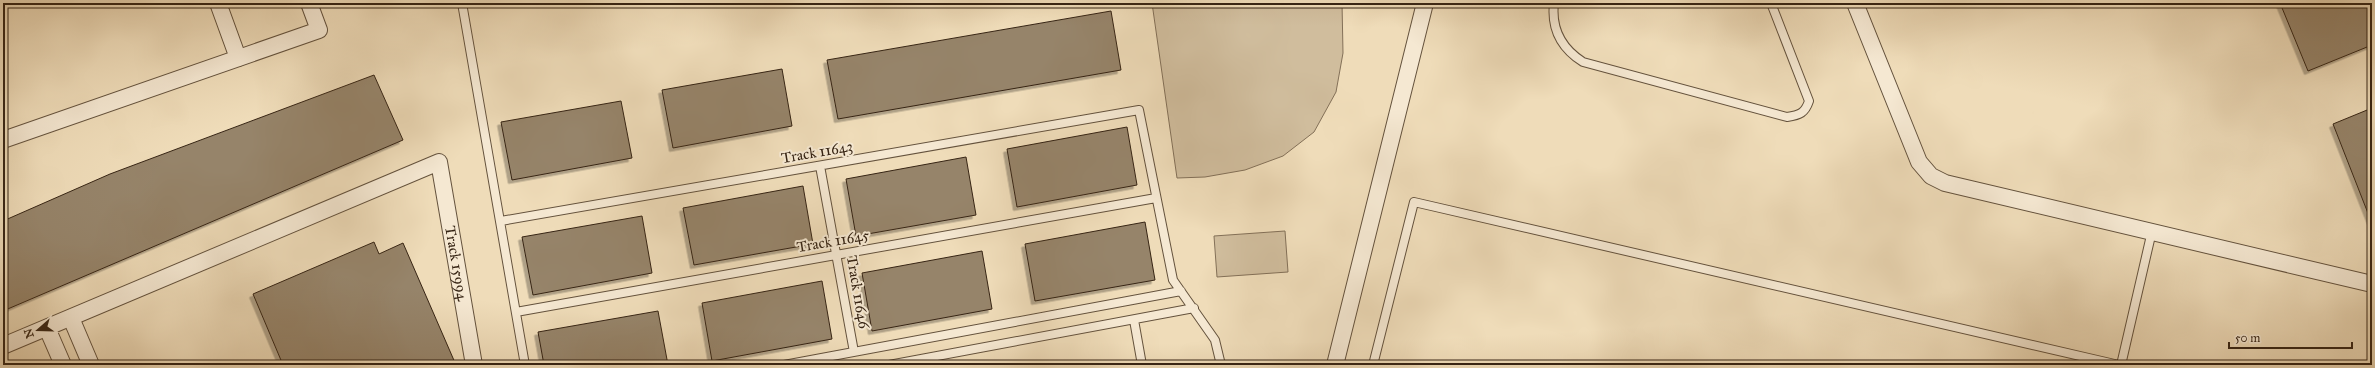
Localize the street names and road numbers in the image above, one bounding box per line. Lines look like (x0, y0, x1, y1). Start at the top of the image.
street label: Track 11643 (780, 137, 854, 167)
street label: Track 15994 (441, 224, 472, 303)
street label: Track 11645 (795, 226, 871, 256)
street label: Track 11646 (843, 254, 874, 331)

